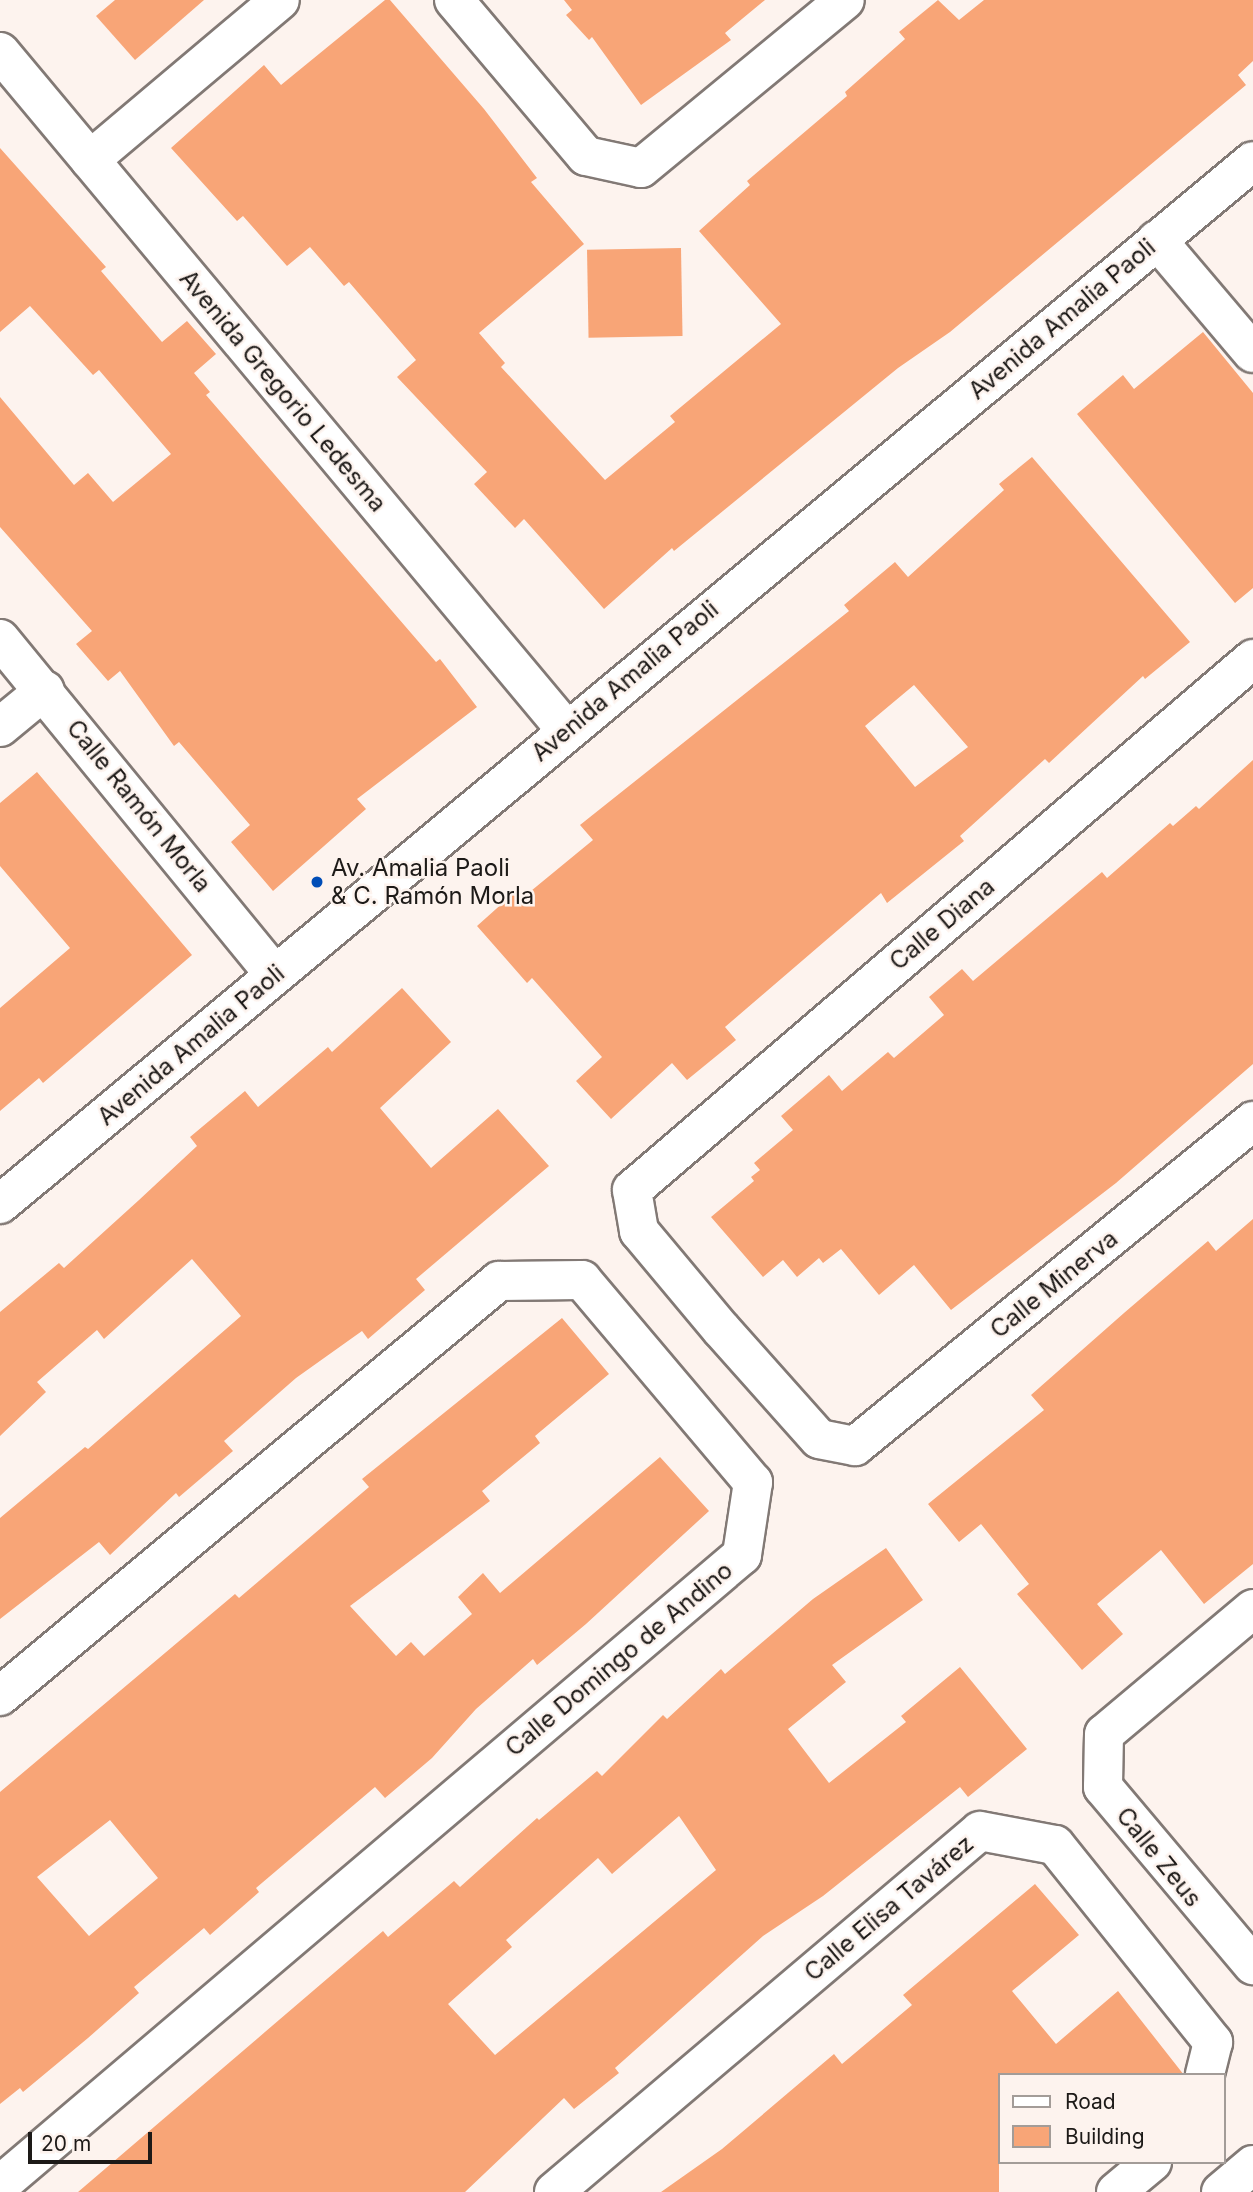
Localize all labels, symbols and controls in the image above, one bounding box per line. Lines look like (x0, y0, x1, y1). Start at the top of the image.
street label: Avenida Amalia Paoli (963, 233, 1161, 405)
street label: Avenida Gregorio Ledesma (174, 264, 392, 518)
street label: Avenida Amalia Paoli (526, 595, 724, 767)
street label: Calle Ramón Morla (61, 714, 217, 898)
place label: Av. Amalia Paoli & C. Ramón Morla (331, 854, 534, 910)
street label: Calle Diana (884, 872, 1000, 976)
marker: Av. Amalia Paoli & C. Ramón Morla (309, 874, 325, 890)
street label: Avenida Amalia Paoli (92, 959, 290, 1131)
street label: Calle Minerva (985, 1224, 1123, 1344)
street label: Calle Domingo de Andino (500, 1556, 738, 1762)
street label: Calle Zeus (1110, 1802, 1208, 1912)
street label: Calle Elisa Tavárez (799, 1829, 979, 1987)
legend (998, 2073, 1225, 2164)
text: Road (1065, 2089, 1116, 2114)
scale bar (32, 2118, 156, 2162)
text: Building (1065, 2124, 1145, 2149)
text: 20 m (41, 2131, 91, 2156)

